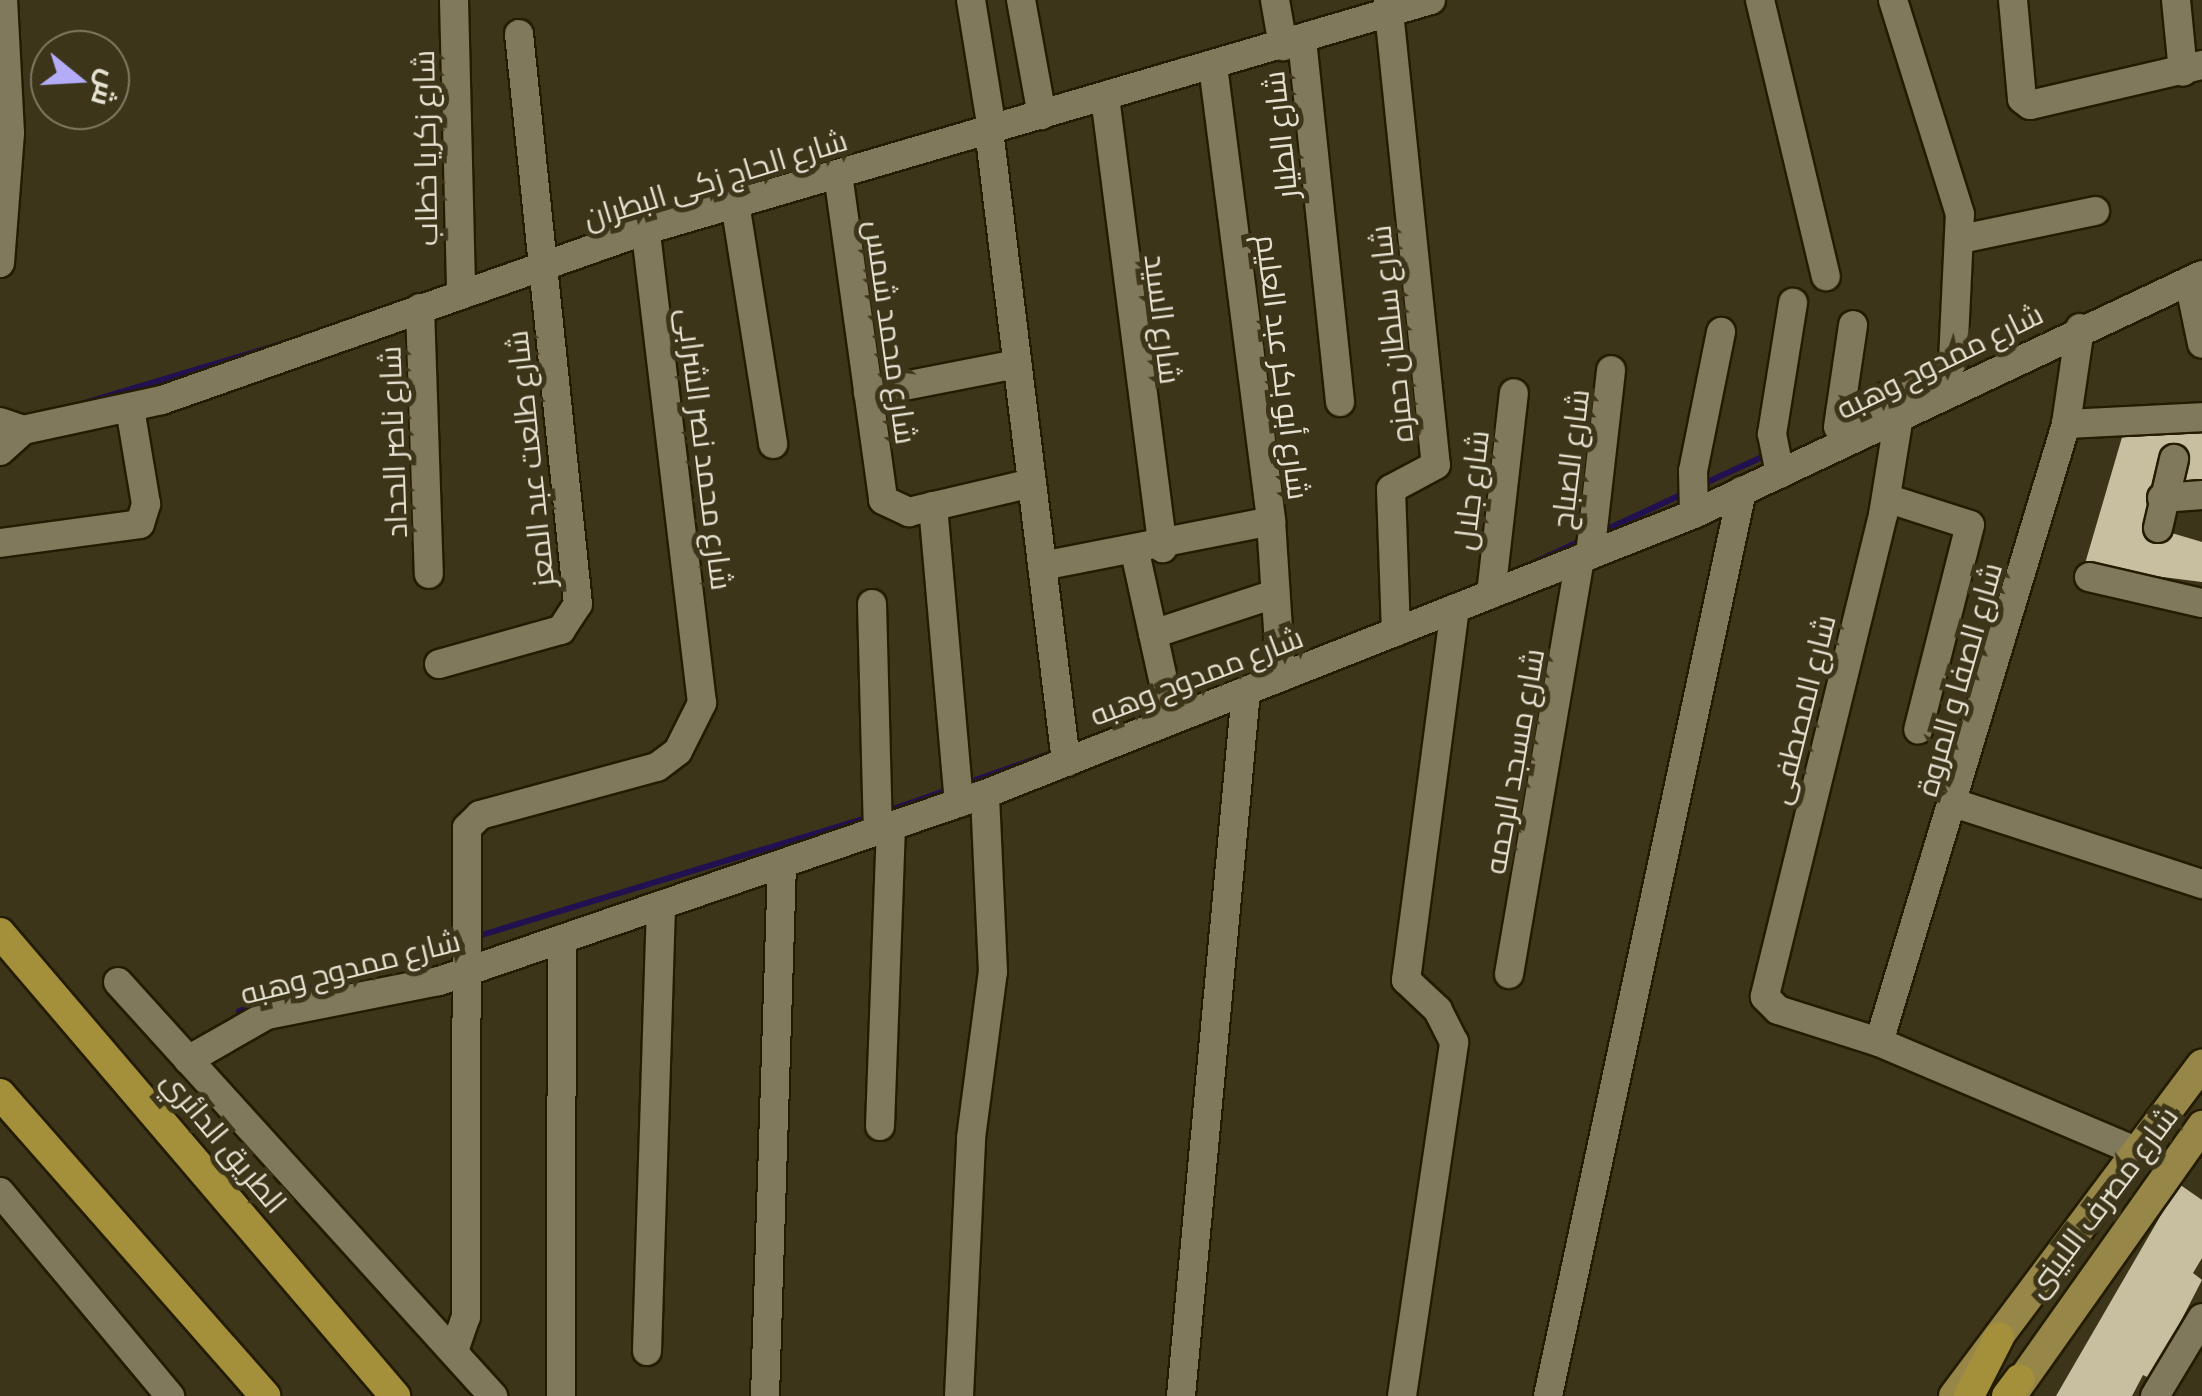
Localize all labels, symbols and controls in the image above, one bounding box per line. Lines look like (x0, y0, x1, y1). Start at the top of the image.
north arrow (30, 30, 130, 130)
street label: شارع زكريا خطاب (404, 50, 444, 246)
text: ش (85, 66, 128, 111)
street label: شارع الطيار (1254, 69, 1304, 201)
street label: شارع الحاج زكى البطران (579, 121, 851, 235)
street label: شارع محمد شمس (858, 218, 926, 446)
street label: شارع سلطان حمزه (1361, 224, 1419, 444)
street label: شارع أبو بكر عبد العليم (1250, 232, 1318, 502)
street label: شارع السيد (1138, 252, 1190, 386)
street label: شارع ممدوح وهبه (1830, 294, 2048, 426)
street label: شارع محمد نصر الشرابى (671, 306, 741, 592)
street label: شارع طلعت عبد المعز (498, 329, 560, 589)
street label: شارع ناصر الحداد (371, 345, 413, 539)
street label: شارع الصباح (1543, 387, 1595, 531)
street label: شارع جلال (1445, 428, 1495, 552)
street label: شارع الصفا و المروة (1907, 558, 2009, 800)
street label: شارع المصطفى (1760, 610, 1842, 808)
street label: شارع ممدوح وهبه (1084, 618, 1308, 732)
street label: شارع مسجد الرحمه (1475, 645, 1551, 877)
street label: شارع ممدوح وهبه (236, 921, 464, 1011)
street label: الطريق الدائري (155, 1062, 295, 1220)
street label: شارع مصرف اللبينى (2017, 1098, 2185, 1304)

